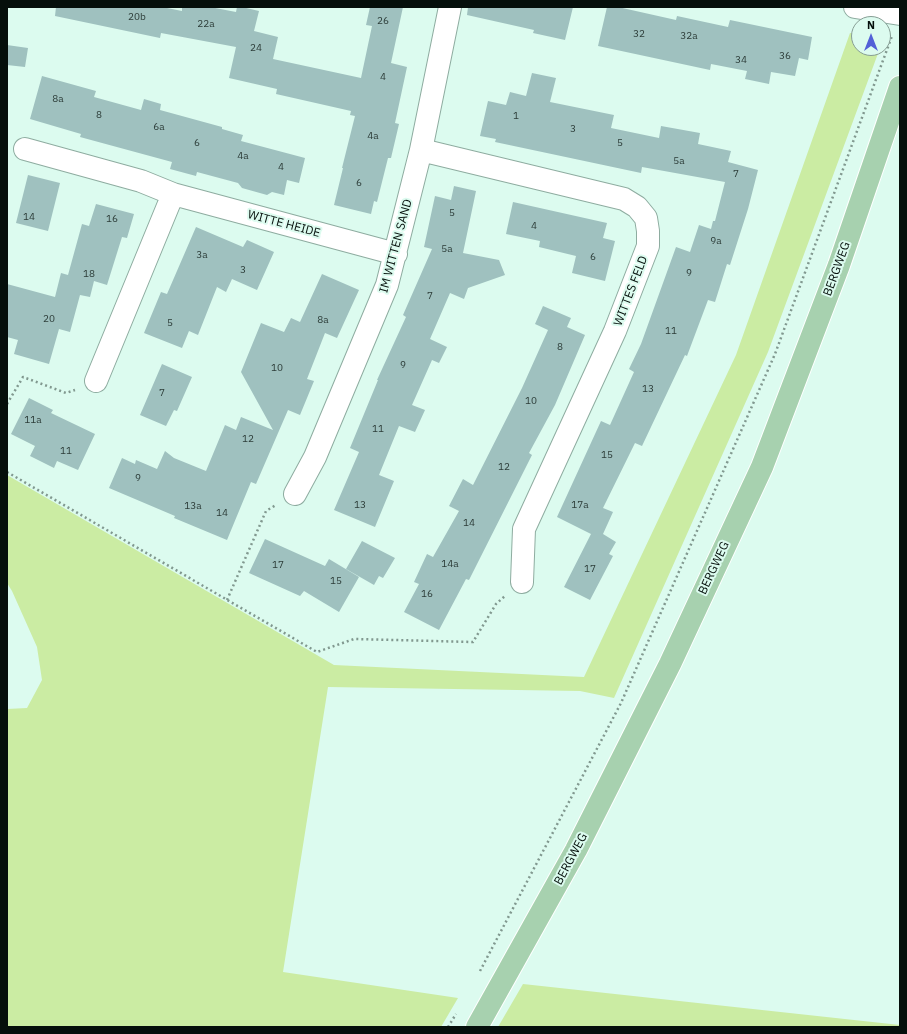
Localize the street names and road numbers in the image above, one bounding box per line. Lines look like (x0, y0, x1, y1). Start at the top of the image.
street label: IM WITTEN SAND (377, 198, 415, 294)
street label: WITTE HEIDE (246, 207, 322, 241)
street label: BERGWEG (821, 240, 853, 298)
street label: WITTES FELD (611, 254, 651, 328)
street label: BERGWEG (695, 539, 733, 597)
street label: BERGWEG (551, 831, 591, 887)

